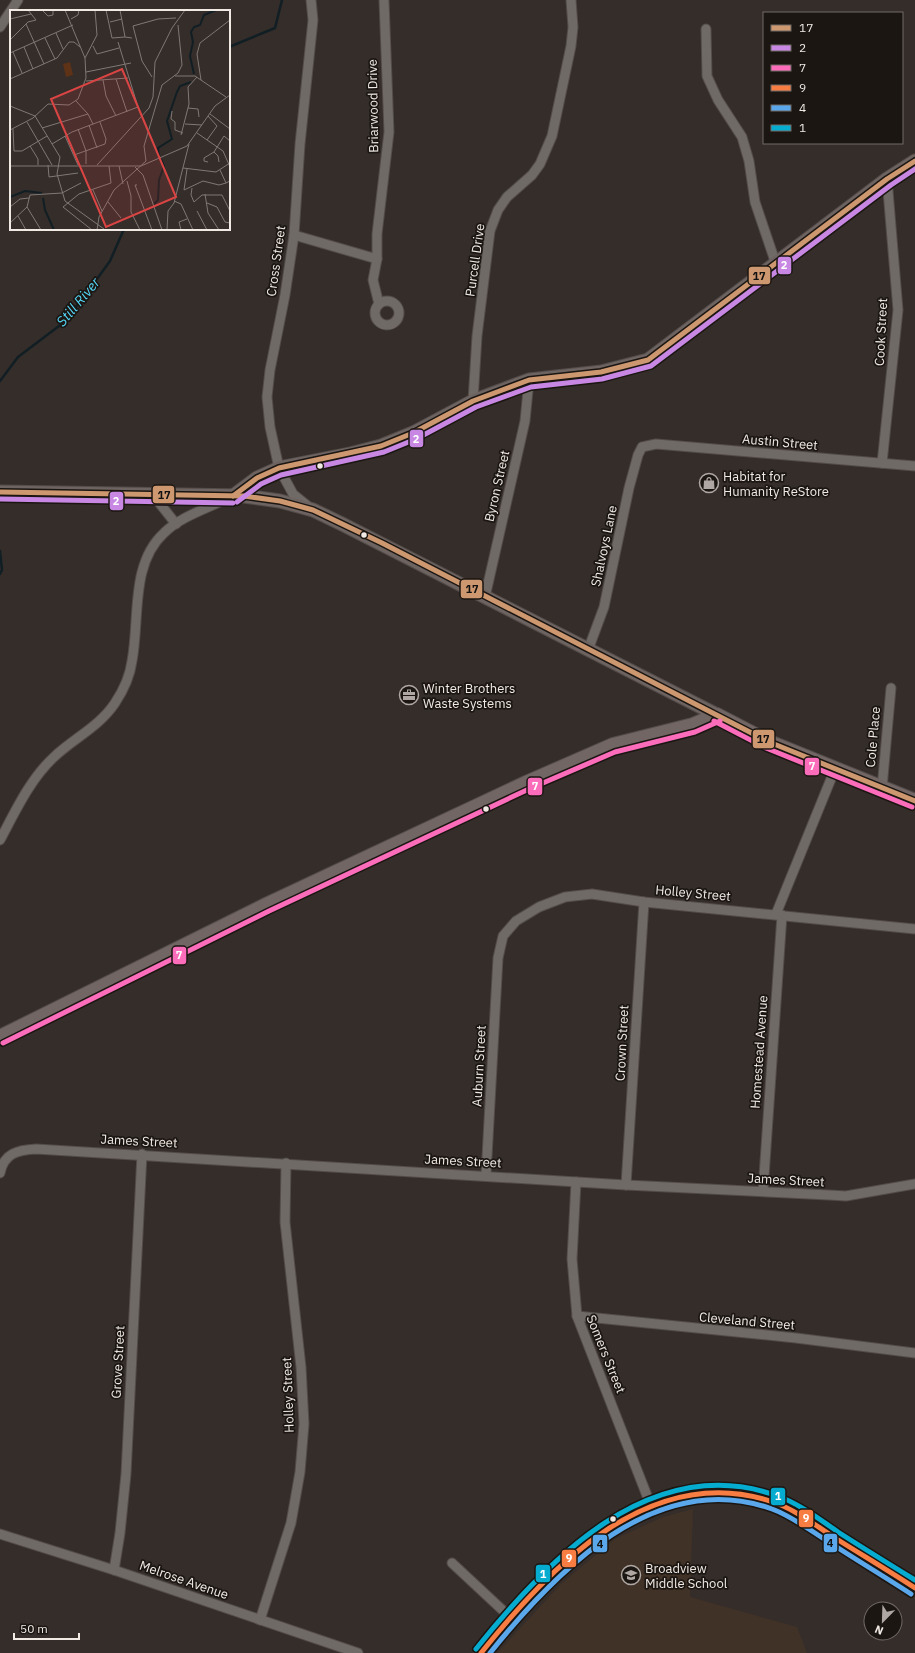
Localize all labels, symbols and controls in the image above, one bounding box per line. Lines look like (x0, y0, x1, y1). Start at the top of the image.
inset map (10, 10, 230, 230)
legend (763, 12, 903, 144)
text: 17 (799, 20, 813, 35)
text: 2 (799, 40, 806, 55)
street label: Briarwood Drive (364, 59, 382, 153)
text: 7 (799, 60, 806, 75)
text: 9 (799, 80, 806, 95)
text: 4 (799, 100, 806, 115)
text: 1 (799, 120, 806, 135)
street label: Purcell Drive (461, 222, 489, 298)
street label: Cross Street (263, 224, 289, 298)
line badge: 2 (777, 256, 792, 275)
text: 2 (781, 258, 788, 272)
line badge: 17 (748, 266, 771, 285)
text: 17 (752, 269, 766, 283)
water label: Still River (52, 273, 104, 330)
street label: Cook Street (871, 297, 891, 367)
line badge: 2 (409, 429, 424, 448)
street label: Austin Street (741, 430, 819, 454)
text: 2 (413, 432, 420, 446)
street label: Byron Street (481, 449, 513, 523)
unlabelled marker (315, 461, 325, 471)
place label: Habitat for Humanity ReStore (723, 468, 829, 500)
shop icon: Habitat for Humanity ReStore (698, 472, 720, 494)
line badge: 17 (152, 485, 175, 504)
text: 17 (157, 488, 171, 502)
line badge: 2 (109, 491, 124, 511)
text: 2 (113, 494, 120, 508)
street label: Shalvoys Lane (587, 504, 621, 588)
unlabelled marker (359, 530, 369, 540)
line badge: 17 (460, 579, 483, 599)
text: 17 (465, 582, 479, 596)
place label: Winter Brothers Waste Systems (423, 680, 515, 712)
office icon: Winter Brothers Waste Systems (398, 684, 420, 706)
street label: Cole Place (862, 706, 884, 768)
line badge: 17 (752, 729, 775, 749)
text: 17 (756, 732, 770, 746)
line badge: 7 (804, 757, 820, 776)
text: 7 (809, 759, 816, 773)
line badge: 7 (527, 777, 543, 796)
text: 7 (532, 779, 539, 793)
unlabelled marker (481, 804, 491, 814)
street label: Holley Street (655, 881, 731, 905)
line badge: 7 (172, 946, 187, 965)
text: 7 (176, 948, 183, 962)
street label: Homestead Avenue (747, 995, 771, 1109)
street label: Crown Street (612, 1005, 632, 1081)
street label: Auburn Street (468, 1025, 490, 1107)
street label: James Street (100, 1130, 178, 1152)
street label: James Street (424, 1150, 502, 1172)
street label: James Street (747, 1169, 825, 1191)
street label: Cleveland Street (698, 1308, 796, 1334)
street label: Somers Street (583, 1312, 629, 1396)
street label: Grove Street (108, 1325, 128, 1399)
street label: Holley Street (278, 1357, 298, 1433)
line badge: 1 (770, 1487, 786, 1506)
text: 1 (775, 1489, 782, 1503)
line badge: 9 (798, 1509, 814, 1528)
text: 9 (803, 1511, 810, 1525)
unlabelled marker (608, 1514, 618, 1524)
line badge: 4 (823, 1533, 838, 1553)
line badge: 4 (592, 1534, 608, 1553)
text: 4 (827, 1536, 834, 1550)
text: 4 (597, 1537, 604, 1551)
line badge: 9 (561, 1549, 577, 1568)
text: 9 (566, 1551, 573, 1565)
street label: Melrose Avenue (137, 1557, 231, 1603)
place label: Broadview Middle School (645, 1560, 728, 1592)
line badge: 1 (535, 1564, 551, 1583)
school or university icon: Broadview Middle School (620, 1564, 642, 1586)
text: 1 (540, 1567, 547, 1581)
north arrow (863, 1601, 903, 1641)
scale bar (14, 1615, 79, 1641)
text: 50 m (20, 1621, 48, 1636)
text: N (873, 1622, 885, 1638)

